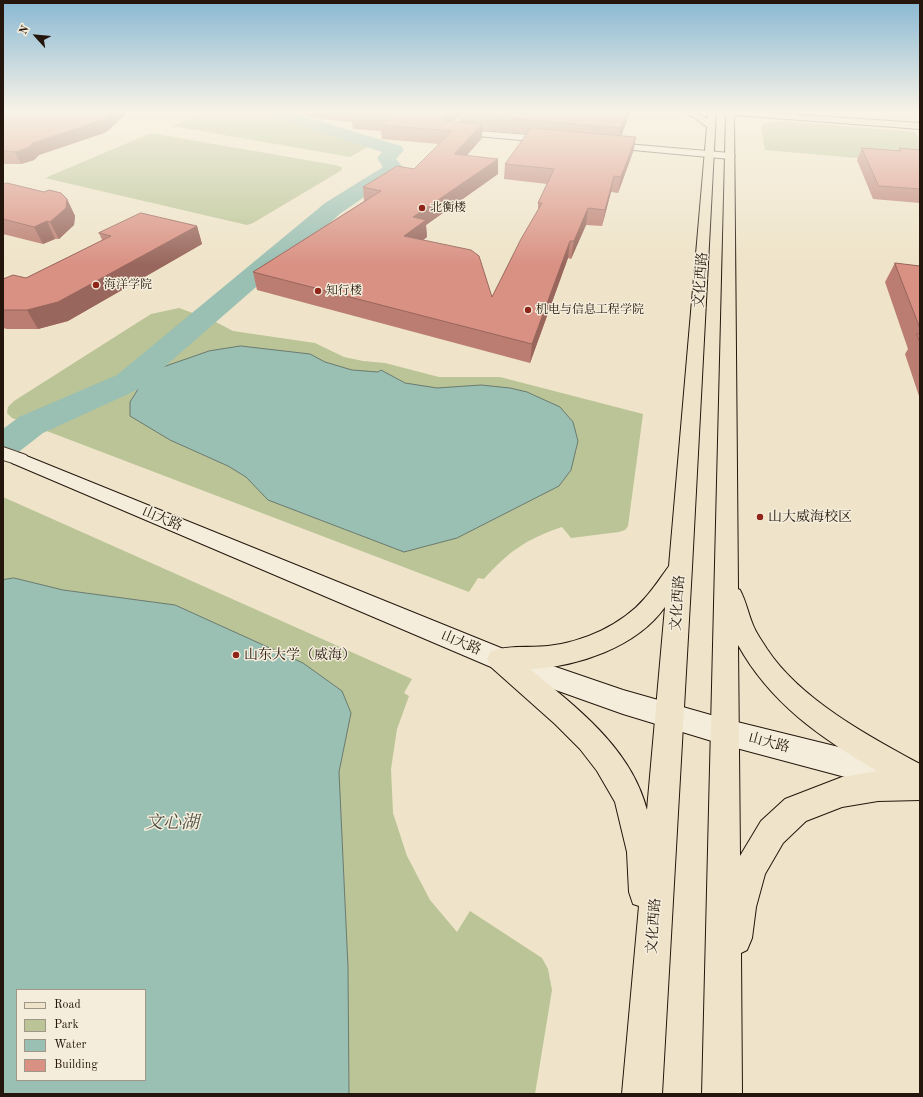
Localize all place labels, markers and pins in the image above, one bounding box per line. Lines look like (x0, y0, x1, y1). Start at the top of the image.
place label: 北衡楼 (430, 201, 466, 215)
marker: 北衡楼 (417, 203, 427, 213)
place label: 海洋学院 (104, 278, 152, 292)
marker: 海洋学院 (91, 280, 101, 290)
place label: 知行楼 (326, 284, 362, 298)
marker: 知行楼 (313, 286, 323, 296)
place label: 机电与信息工程学院 (536, 303, 644, 317)
marker: 机电与信息工程学院 (523, 305, 533, 315)
place label: 山大威海校区 (768, 509, 852, 525)
marker: 山大威海校区 (755, 512, 765, 522)
place label: 山东大学（威海） (244, 647, 356, 663)
marker: 山东大学（威海） (231, 650, 241, 660)

